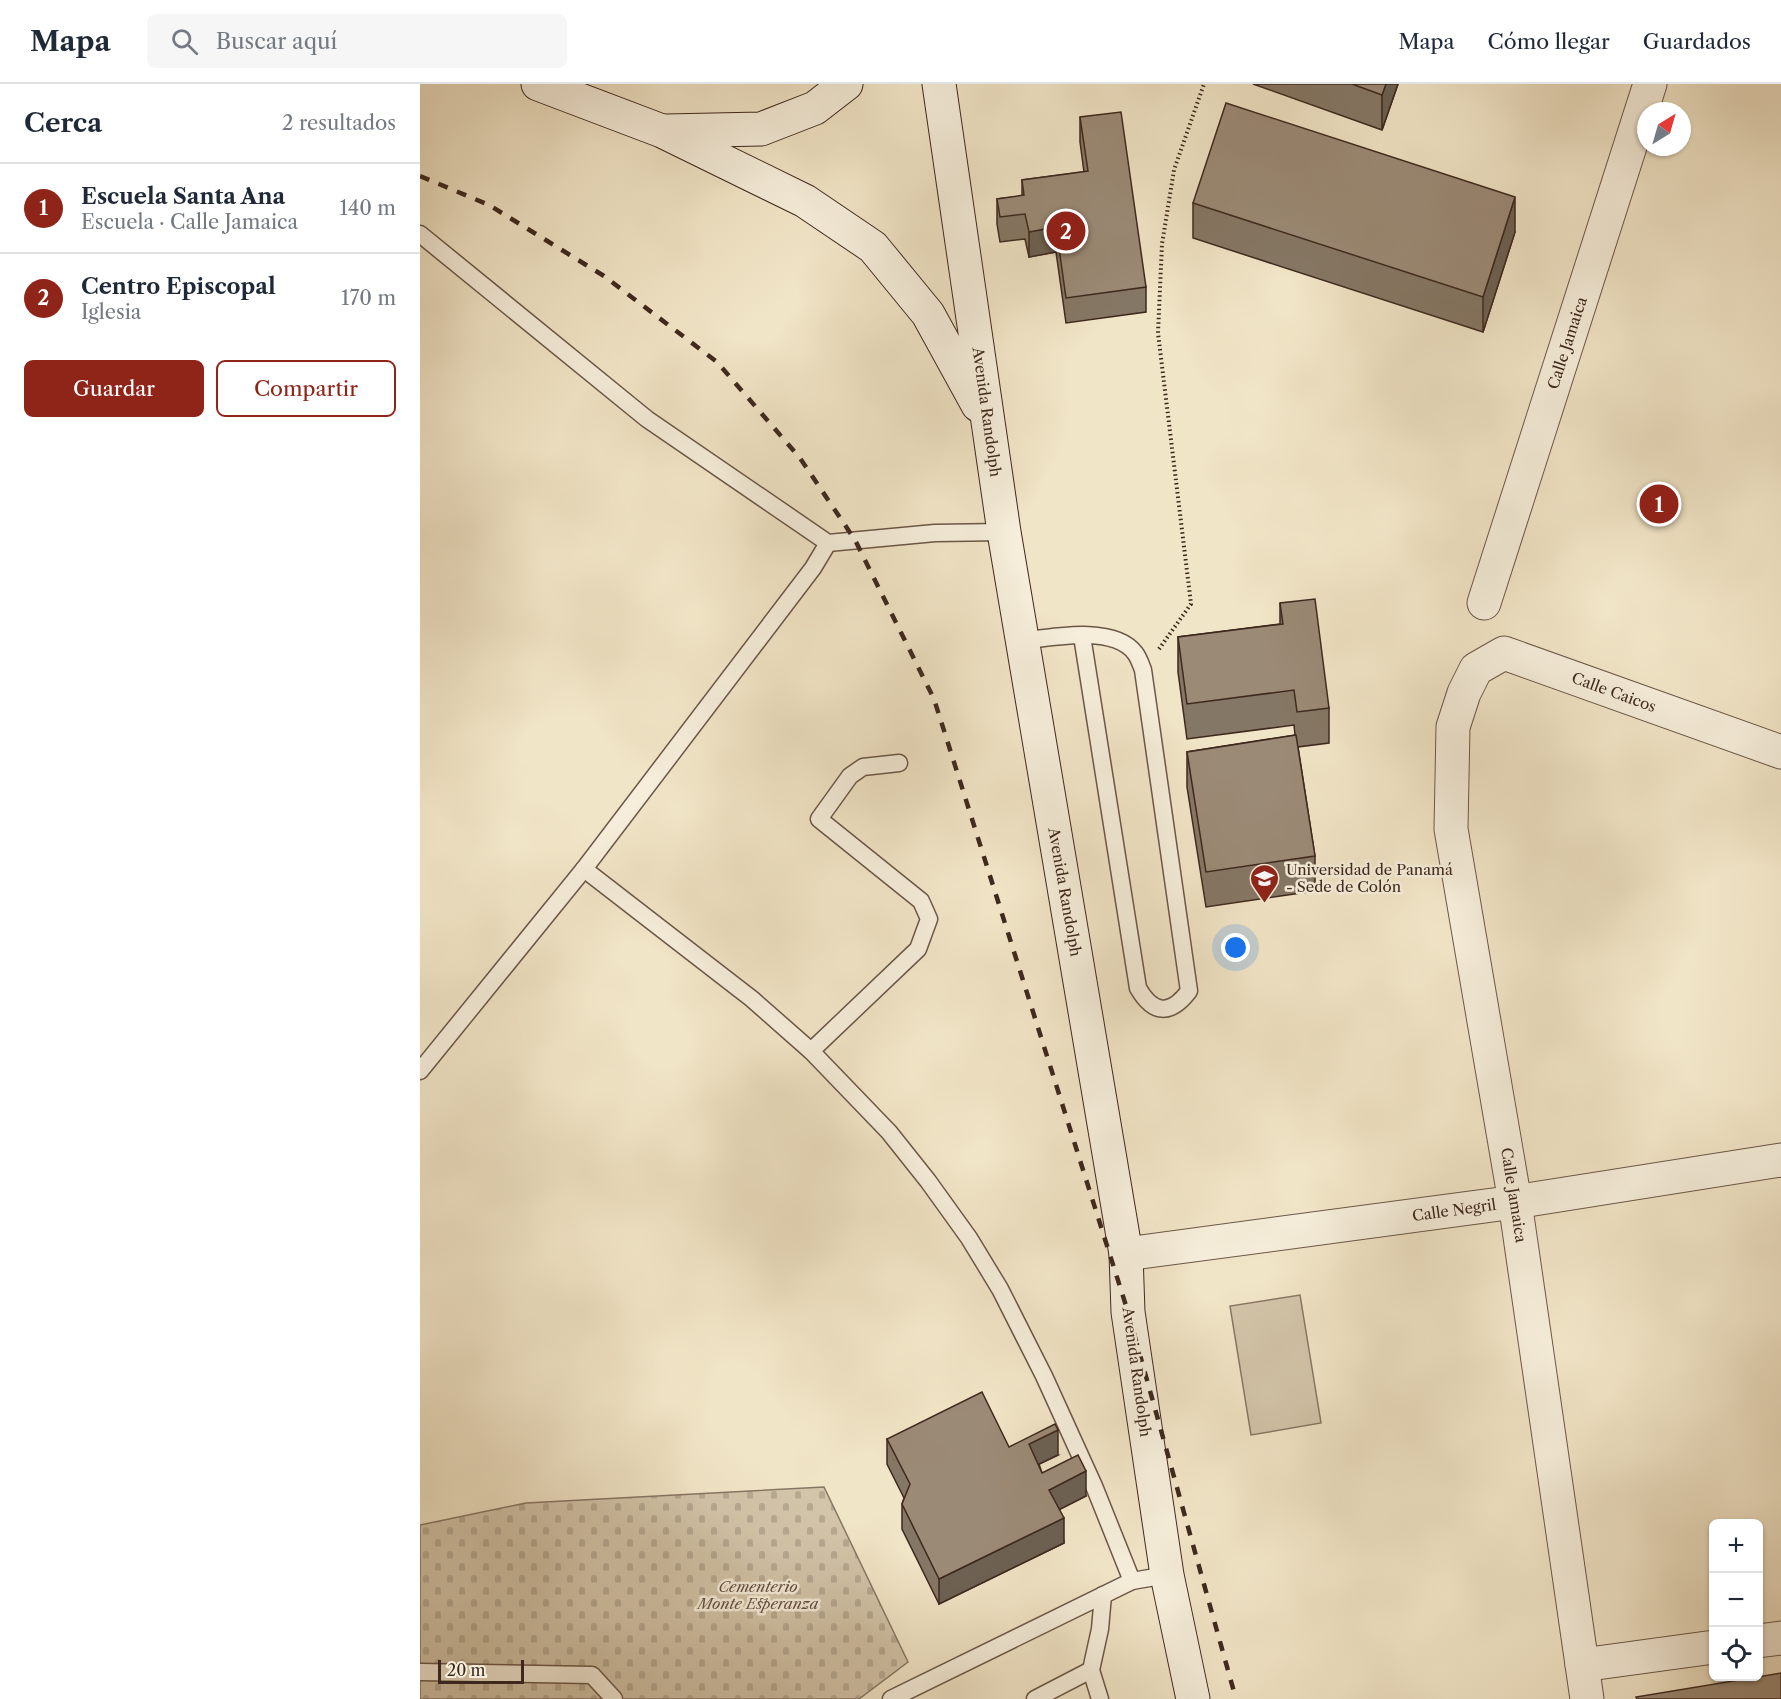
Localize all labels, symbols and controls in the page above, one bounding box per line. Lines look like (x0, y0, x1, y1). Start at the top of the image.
search box (147, 14, 567, 68)
text: Mapa (30, 24, 111, 58)
icon: search (168, 25, 201, 58)
text: Buscar aquí (216, 28, 337, 55)
text: Mapa (1398, 29, 1455, 54)
text: Cómo llegar (1488, 29, 1610, 54)
text: Guardados (1643, 29, 1751, 54)
north arrow (1637, 102, 1691, 156)
text: Cerca (24, 107, 102, 139)
text: 2 resultados (282, 111, 396, 135)
text: Escuela Santa Ana (81, 183, 285, 210)
text: 1 (39, 196, 48, 220)
text: 140 m (339, 196, 396, 220)
pin: 2 (1046, 208, 1086, 254)
text: Escuela · Calle Jamaica (81, 210, 298, 234)
text: Centro Episcopal (81, 273, 276, 300)
text: 2 (38, 286, 49, 310)
text: 170 m (341, 286, 396, 310)
street label: Calle Jamaica (1543, 294, 1591, 392)
text: Iglesia (81, 300, 141, 324)
street label: Avenida Randolph (968, 345, 1006, 479)
button: Guardar (24, 360, 204, 417)
button: Compartir (216, 360, 396, 417)
pin: 1 (1640, 482, 1678, 526)
street label: Calle Caicos (1569, 668, 1659, 716)
street label: Avenida Randolph (1044, 825, 1086, 959)
place label: Universidad de Panamá - Sede de Colón (1286, 860, 1453, 896)
school or university icon: Universidad de Panamá - Sede de Colón (1249, 862, 1281, 904)
your location (1221, 933, 1250, 962)
street label: Calle Jamaica (1497, 1146, 1531, 1244)
street label: Calle Negril (1411, 1195, 1498, 1225)
street label: Avenida Randolph (1118, 1305, 1156, 1439)
map controls (1709, 1519, 1763, 1681)
button: + (1709, 1519, 1763, 1573)
button: − (1709, 1573, 1763, 1627)
park label: Cementerio Monte Esperanza (696, 1577, 818, 1613)
button: locate (1709, 1627, 1763, 1681)
scale bar (438, 1657, 524, 1684)
text: 20 m (447, 1660, 486, 1680)

